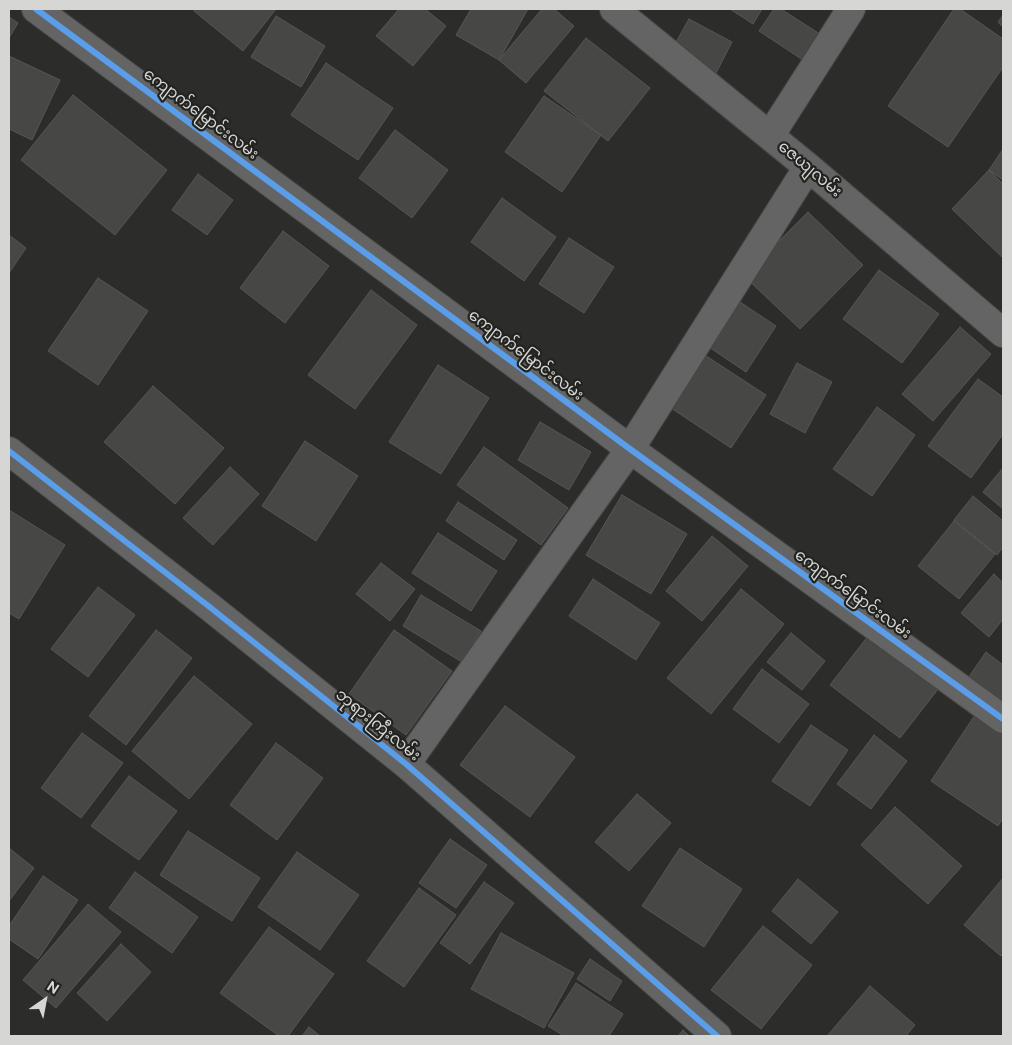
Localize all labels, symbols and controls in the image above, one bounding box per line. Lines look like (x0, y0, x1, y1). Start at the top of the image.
street label: ကျောက်မြောင်းလမ်း (140, 64, 262, 164)
street label: ဇေယျလမ်း (774, 137, 846, 201)
street label: ကျောက်မြောင်းလမ်း (465, 305, 587, 405)
street label: ကျောက်မြောင်းလမ်း (791, 545, 915, 643)
street label: ဘုရားကြီးလမ်း (332, 685, 424, 765)
north arrow (20, 975, 70, 1025)
text: N (44, 978, 62, 997)

